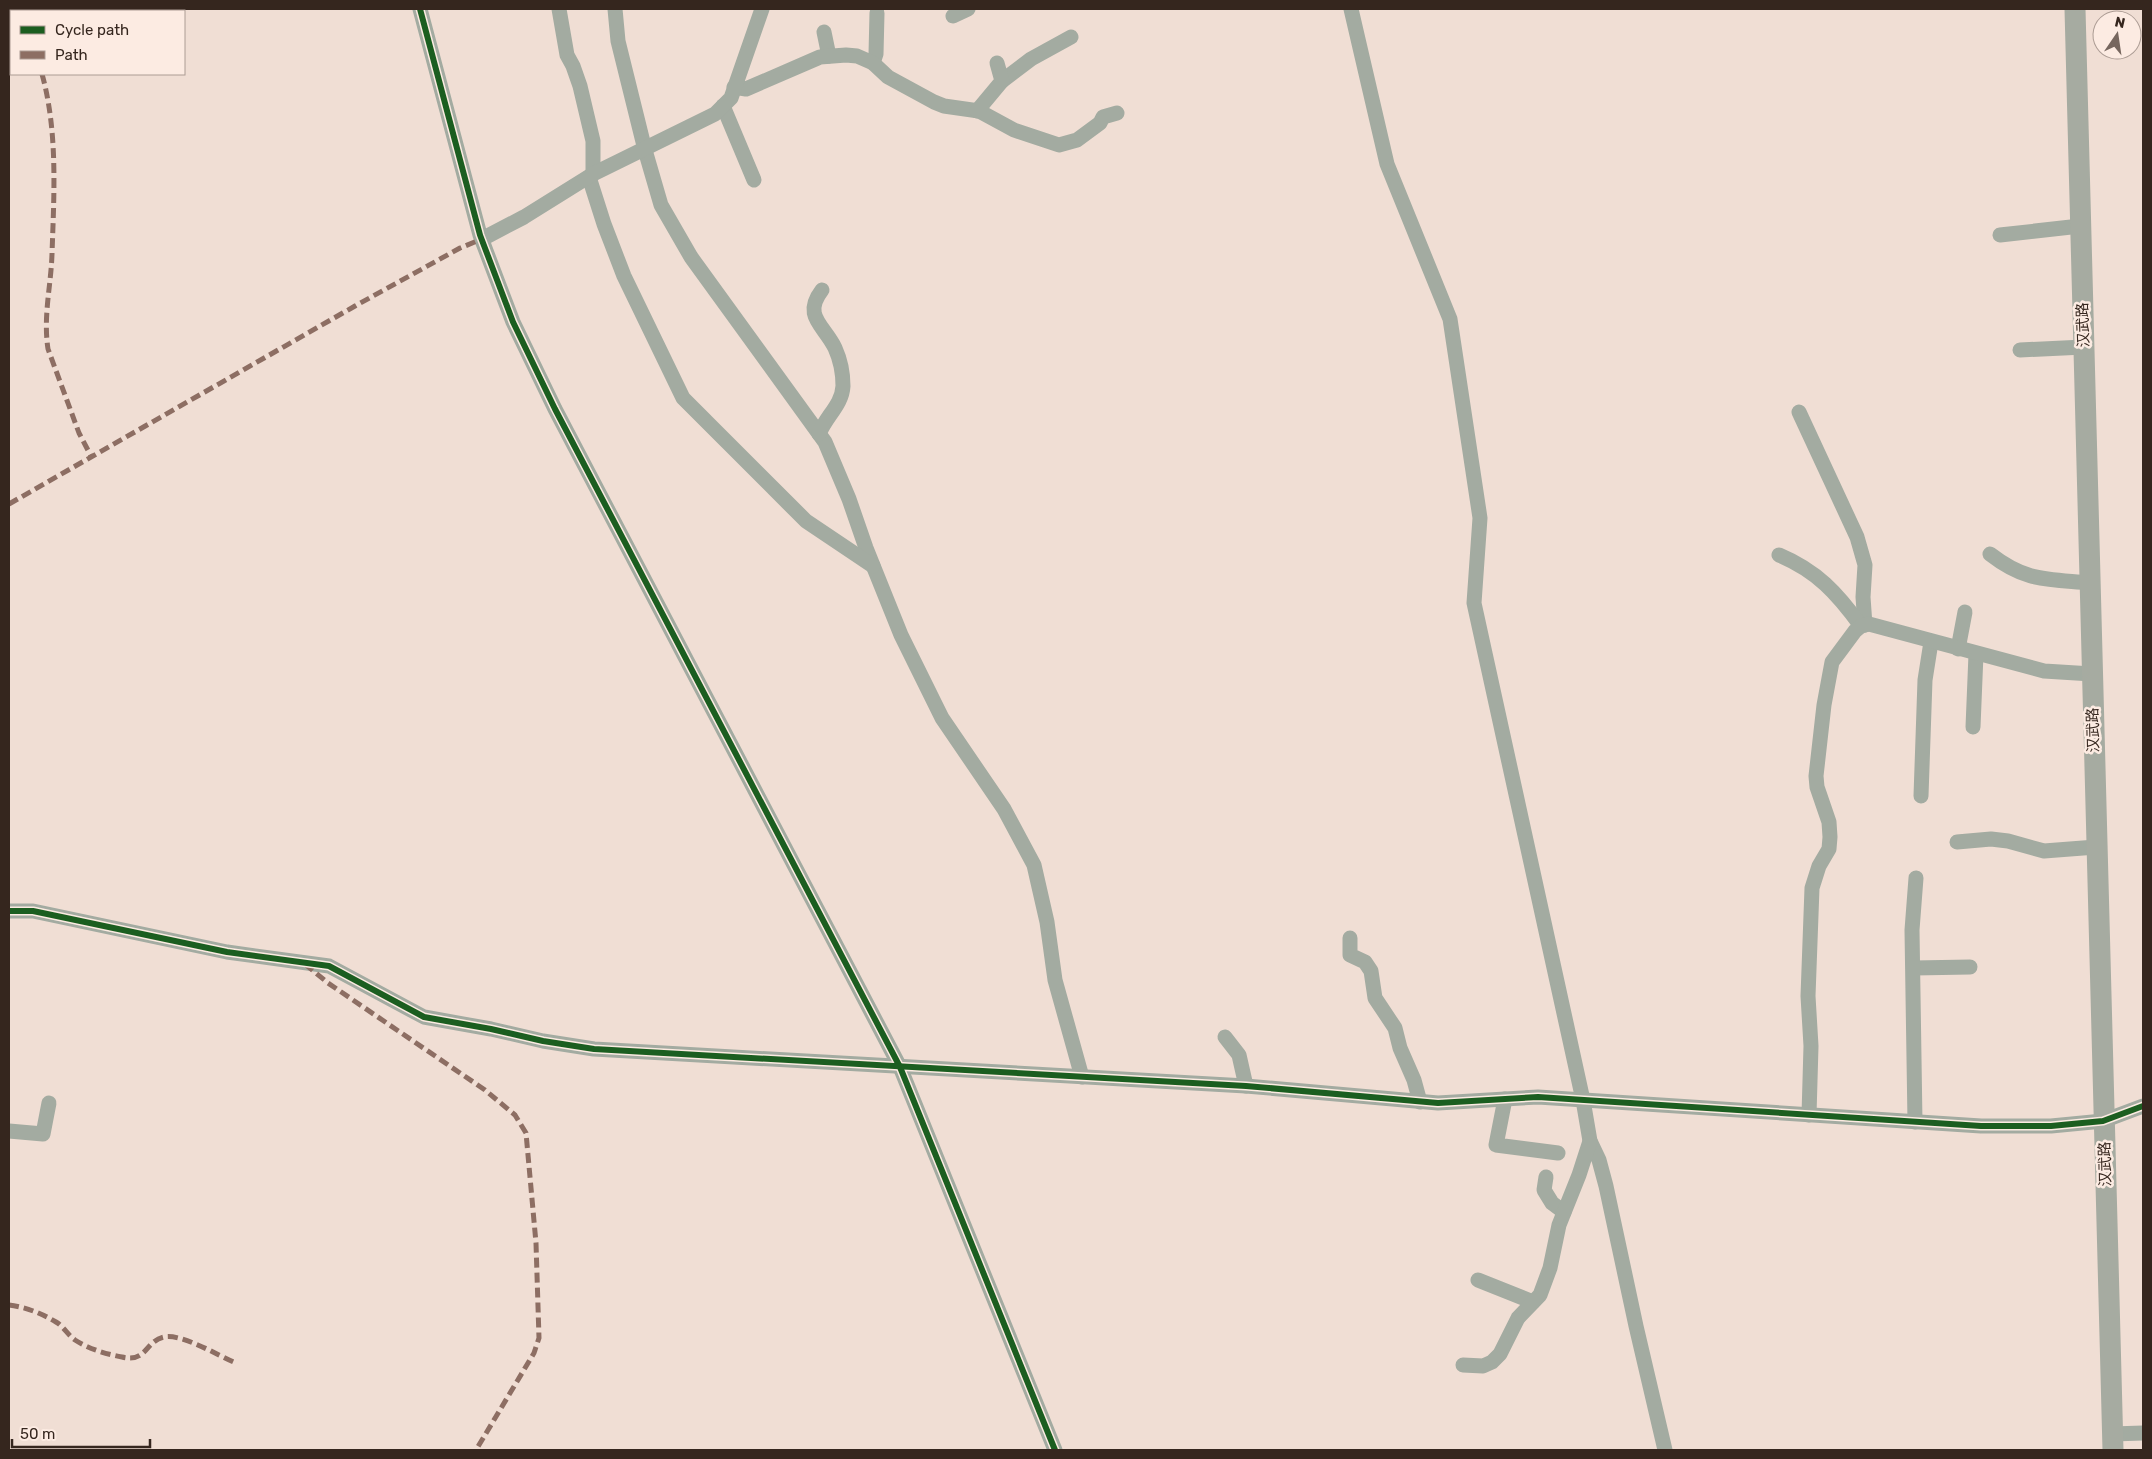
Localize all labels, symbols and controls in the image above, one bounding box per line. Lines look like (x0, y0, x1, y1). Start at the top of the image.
legend (10, 10, 185, 75)
north arrow (2092, 10, 2142, 60)
text: N (2113, 13, 2127, 32)
text: Cycle path (55, 21, 129, 39)
text: Path (55, 46, 88, 64)
street label: 汉武路 (2073, 302, 2093, 348)
street label: 汉武路 (2084, 707, 2102, 753)
street label: 汉武路 (2096, 1141, 2114, 1187)
scale bar (12, 1416, 150, 1448)
text: 50 m (20, 1425, 55, 1443)

